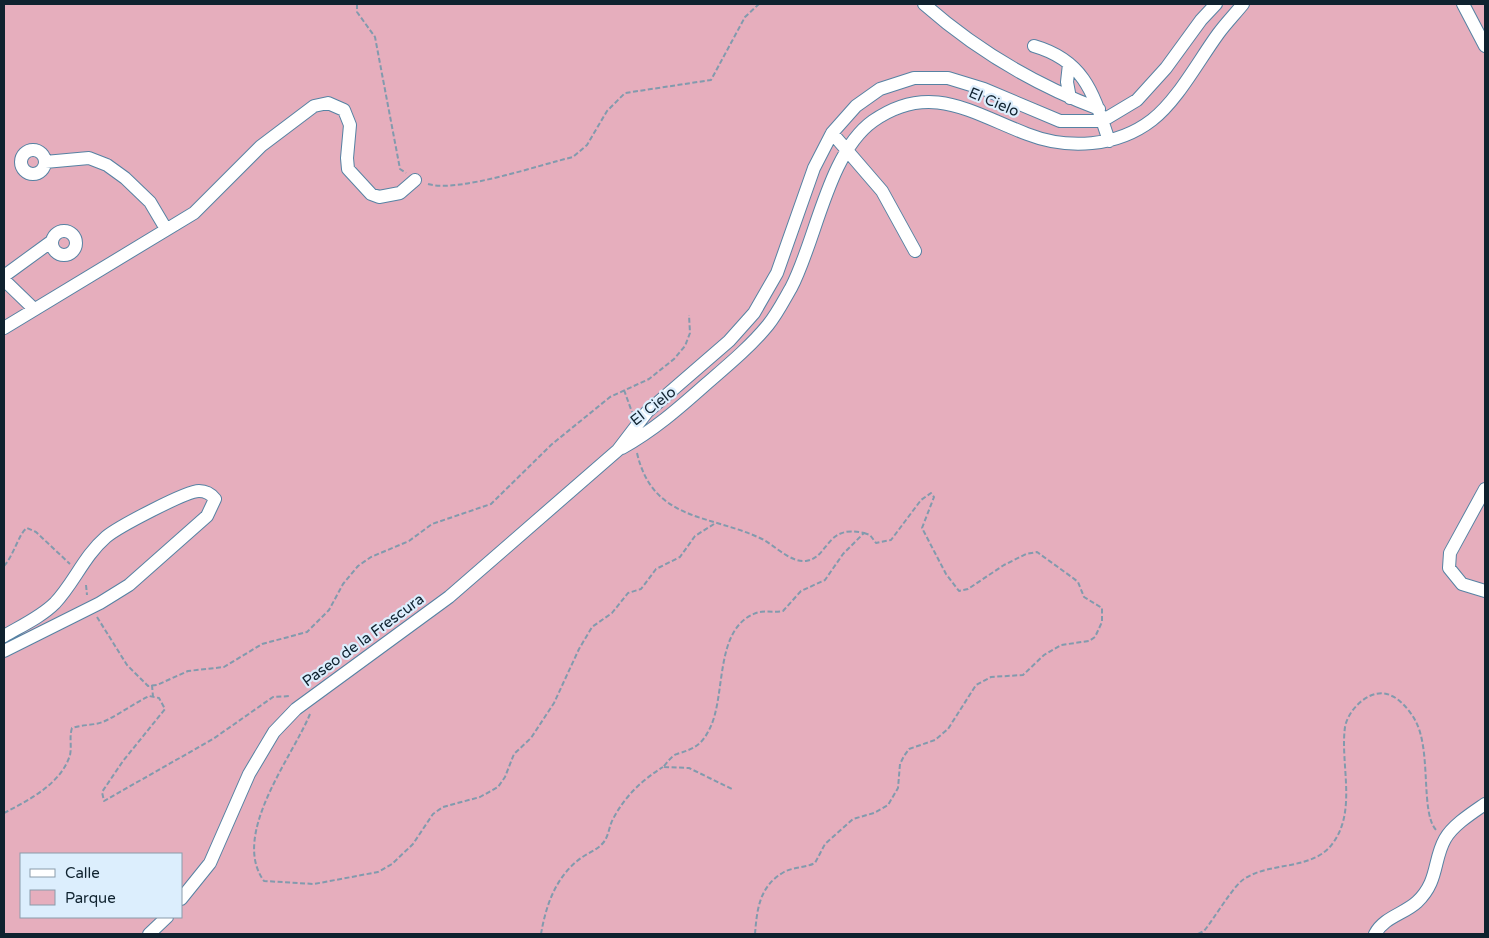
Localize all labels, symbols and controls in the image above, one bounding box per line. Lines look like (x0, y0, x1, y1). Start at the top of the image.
street label: El Cielo (966, 83, 1022, 121)
street label: El Cielo (627, 383, 679, 429)
street label: Paseo de la Frescura (299, 590, 427, 690)
legend (20, 853, 182, 918)
text: Calle (65, 864, 100, 882)
text: Parque (65, 889, 116, 907)

